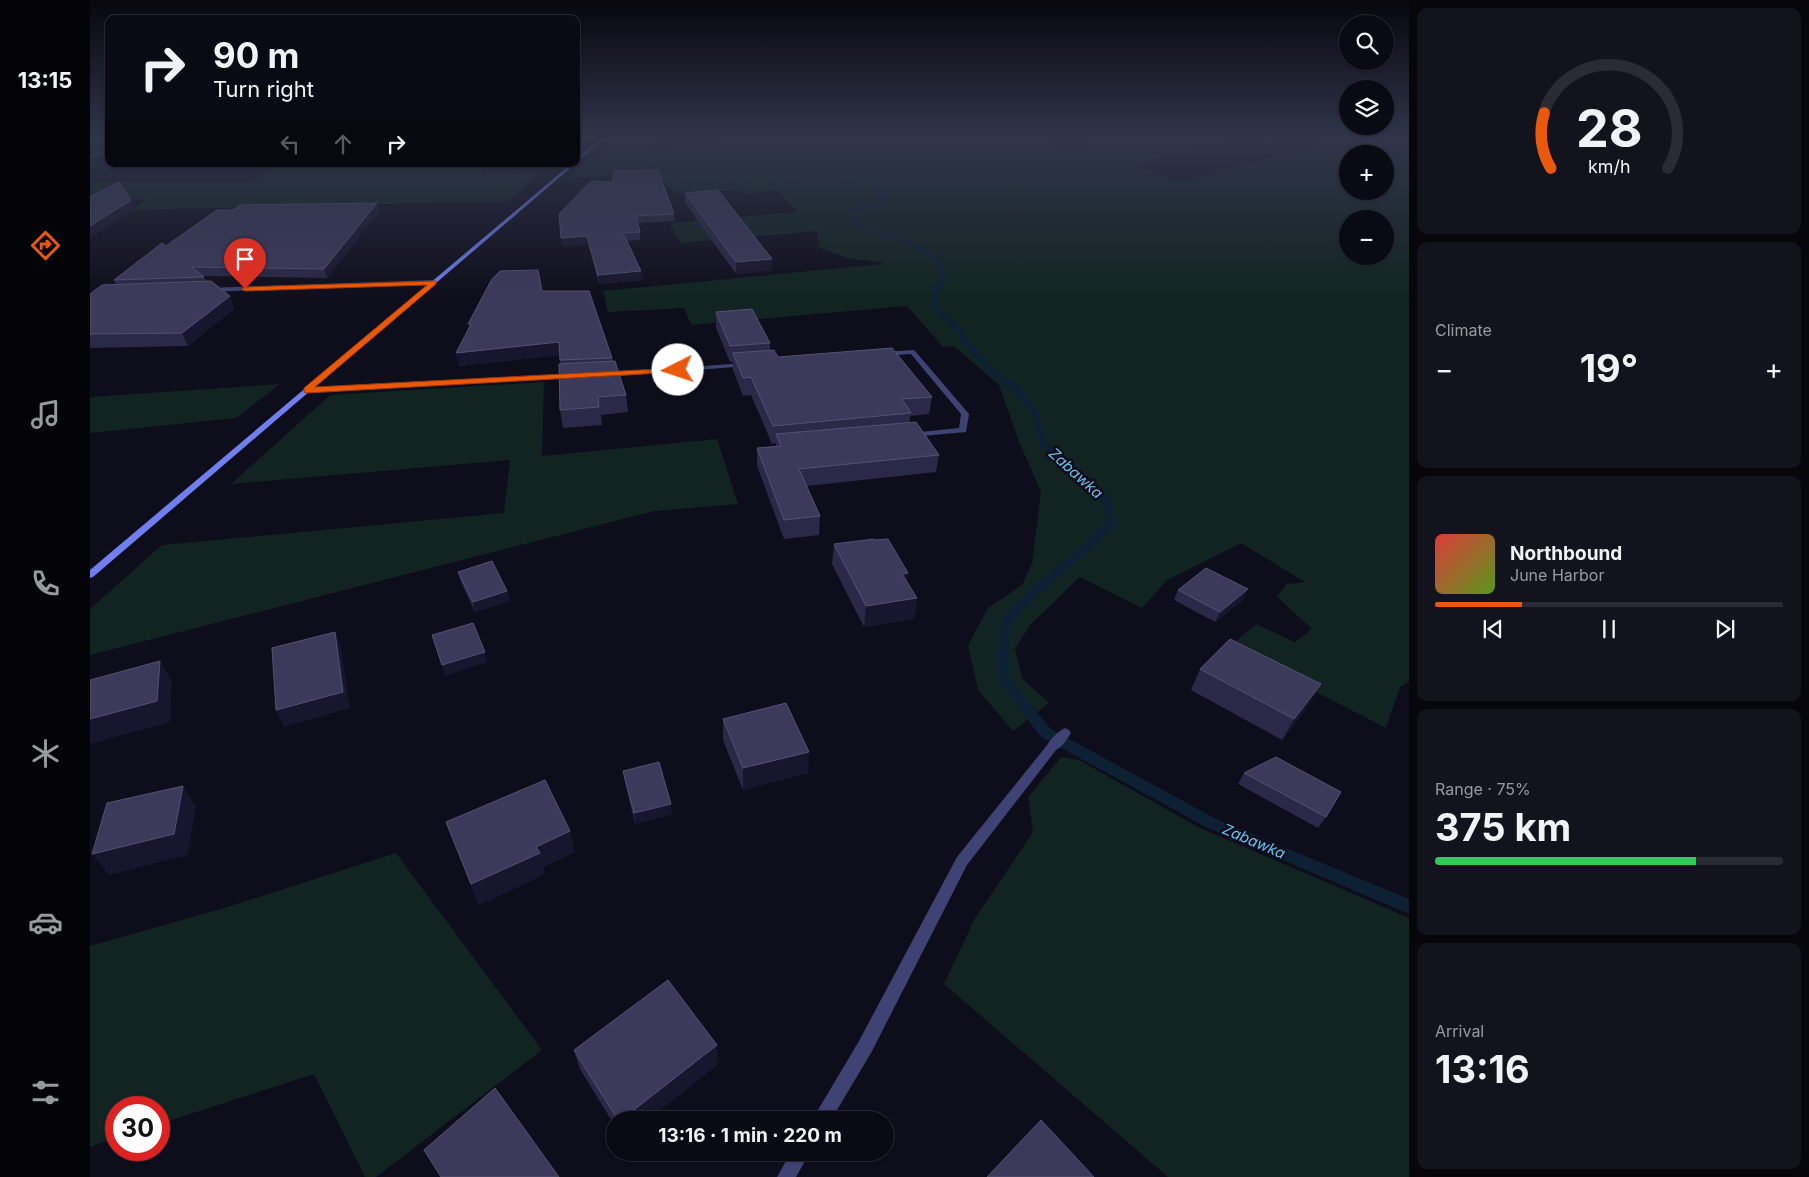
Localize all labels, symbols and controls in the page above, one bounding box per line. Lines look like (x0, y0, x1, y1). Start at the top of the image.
map controls (1339, 15, 1394, 265)
button: search (1339, 15, 1394, 70)
text: 90 m (213, 34, 300, 76)
icon: right (130, 35, 195, 100)
text: 13:15 (18, 67, 72, 93)
text: Turn right (213, 76, 314, 102)
button: layers (1339, 80, 1394, 135)
text: 28 (1576, 97, 1642, 160)
icon: left (276, 130, 304, 158)
icon: ahead (329, 130, 357, 158)
icon: right (382, 130, 410, 158)
button: + (1339, 145, 1394, 200)
text: km/h (1588, 156, 1630, 177)
button: − (1339, 210, 1394, 265)
icon: directions (28, 228, 63, 263)
pin (224, 238, 266, 289)
icon: arrive (231, 245, 259, 273)
text: Climate (1435, 320, 1492, 340)
position arrow (651, 343, 703, 395)
text: 19° (1580, 345, 1638, 391)
text: − (1435, 352, 1454, 386)
text: + (1764, 352, 1783, 386)
icon: music (28, 397, 63, 432)
water label: Zabawka (1045, 444, 1107, 502)
text: Northbound (1510, 542, 1622, 565)
text: June Harbor (1510, 565, 1604, 585)
icon: phone (28, 566, 63, 601)
icon: previous (1479, 615, 1507, 643)
icon: pause (1595, 615, 1623, 643)
icon: next (1711, 615, 1739, 643)
icon: climate (28, 736, 63, 771)
text: Range · 75% (1435, 779, 1531, 799)
text: 375 km (1435, 804, 1571, 850)
water label: Zabawka (1220, 819, 1288, 863)
icon: car (28, 905, 63, 940)
text: Arrival (1435, 1021, 1484, 1041)
text: 13:16 (1435, 1046, 1530, 1092)
icon: filters (28, 1075, 63, 1110)
speed limit sign: 30 (105, 1096, 170, 1161)
text: 13:16 · 1 min · 220 m (658, 1124, 842, 1147)

